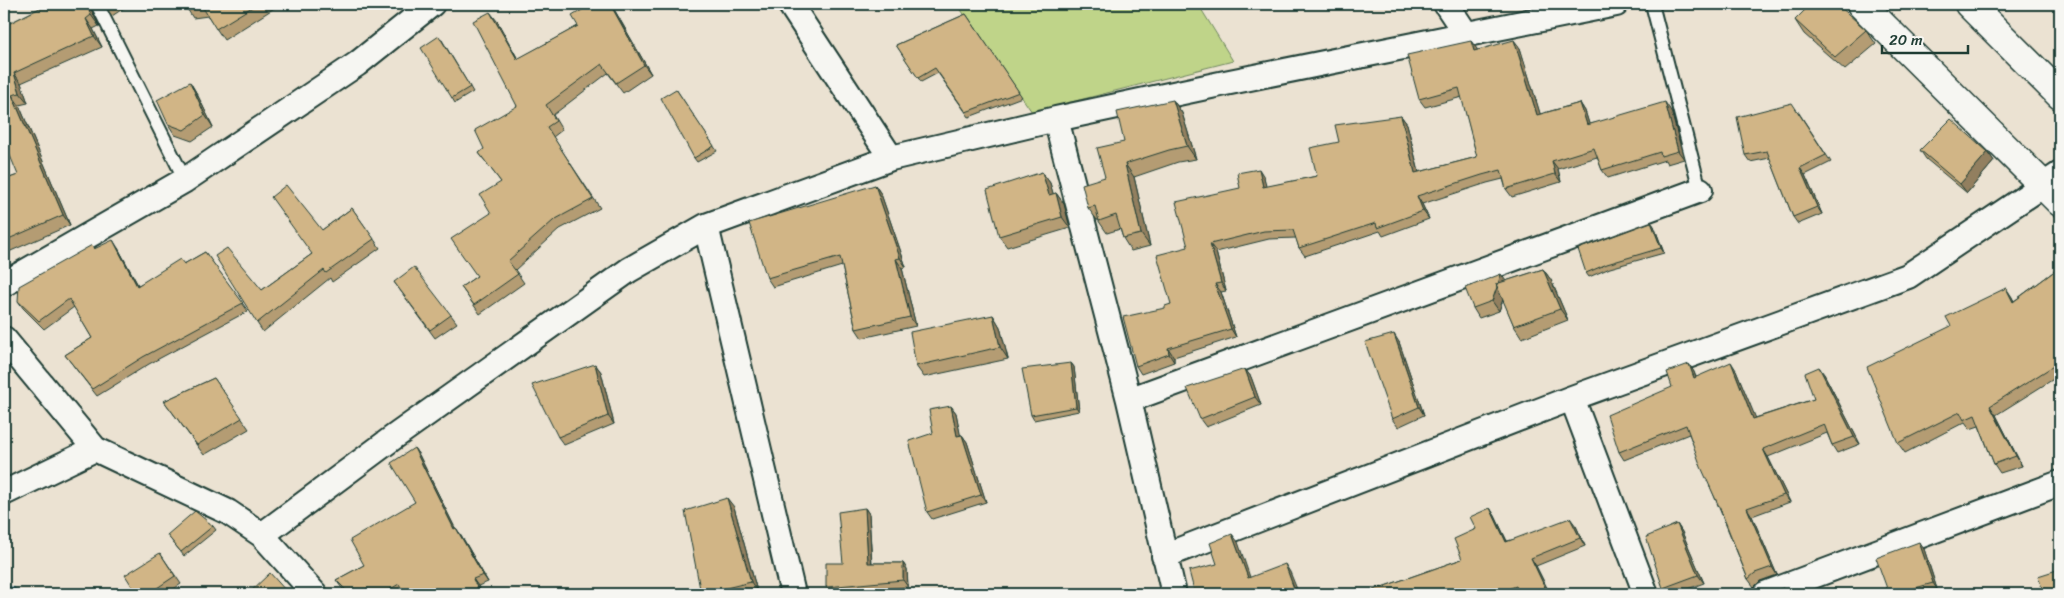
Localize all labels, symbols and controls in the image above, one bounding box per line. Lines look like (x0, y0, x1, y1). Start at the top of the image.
scale bar (1882, 22, 1968, 54)
text: 20 m (1889, 27, 1923, 53)

